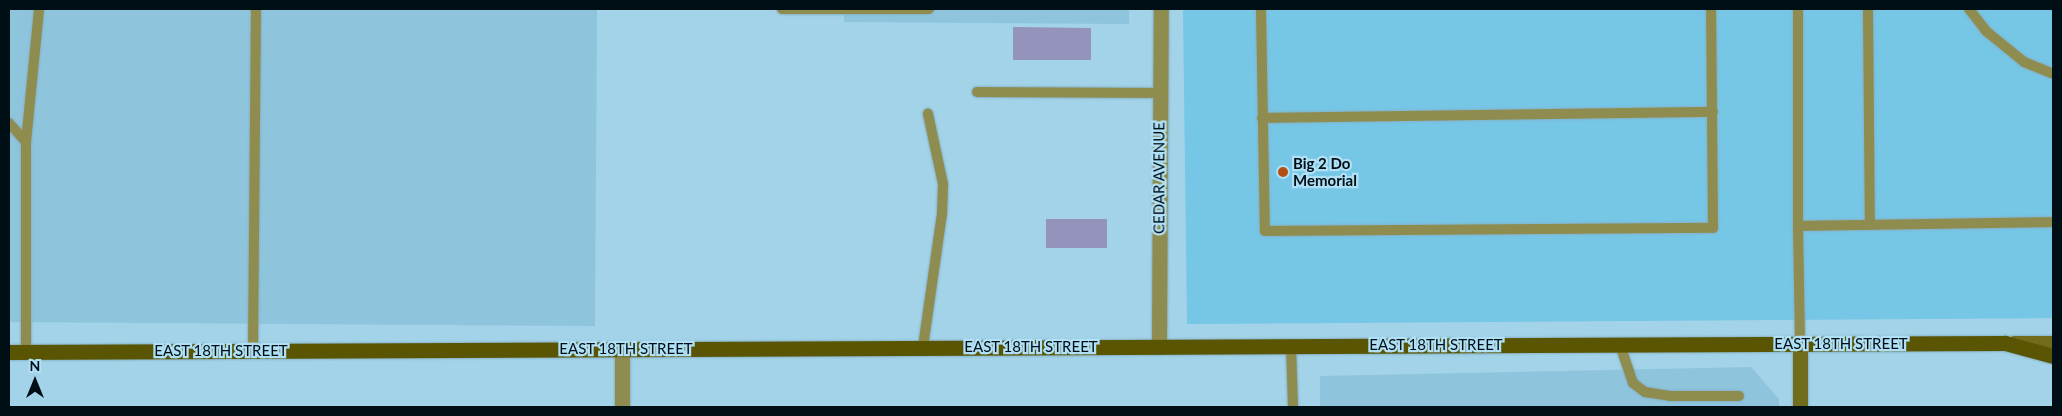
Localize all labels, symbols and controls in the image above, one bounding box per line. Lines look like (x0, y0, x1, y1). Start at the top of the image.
street label: CEDAR AVENUE (1150, 122, 1168, 234)
place label: Big 2 Do Memorial (1293, 154, 1357, 189)
marker: Big 2 Do Memorial (1277, 166, 1289, 178)
street label: EAST 18TH STREET (1774, 335, 1908, 353)
street label: EAST 18TH STREET (1369, 336, 1503, 354)
street label: EAST 18TH STREET (964, 338, 1098, 356)
street label: EAST 18TH STREET (559, 340, 693, 358)
street label: EAST 18TH STREET (154, 342, 288, 360)
north arrow (10, 356, 60, 406)
text: N (30, 357, 40, 374)

